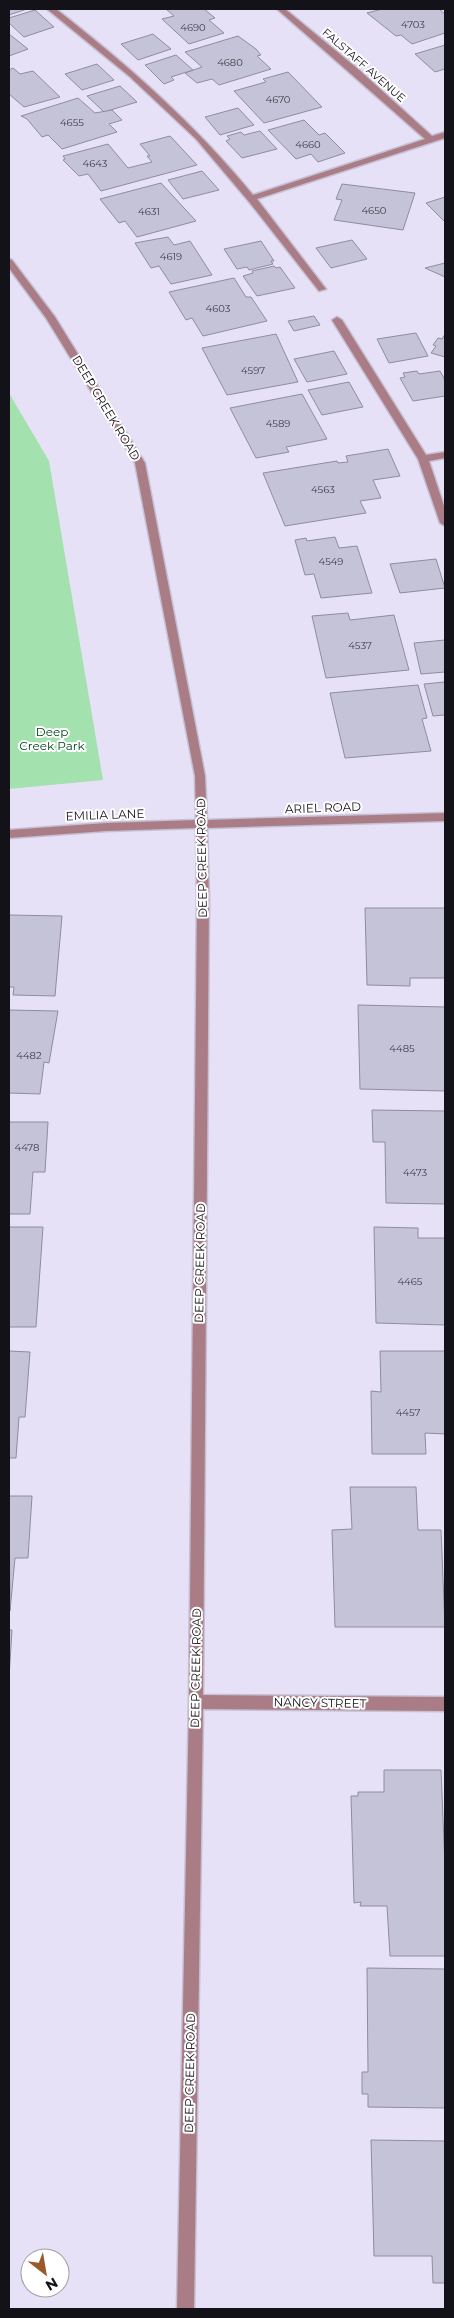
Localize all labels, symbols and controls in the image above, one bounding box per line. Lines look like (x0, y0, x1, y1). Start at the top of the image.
house number: 4703 (401, 18, 425, 31)
house number: 4690 (180, 21, 206, 34)
street label: FALSTAFF AVENUE (320, 25, 408, 105)
house number: 4680 (217, 56, 243, 69)
house number: 4670 (266, 93, 291, 106)
house number: 4655 (60, 116, 84, 129)
house number: 4660 (295, 138, 321, 151)
house number: 4643 (83, 157, 108, 170)
house number: 4650 (362, 204, 387, 217)
house number: 4631 (138, 205, 160, 218)
house number: 4619 (160, 250, 182, 263)
house number: 4603 (206, 302, 231, 315)
street label: DEEP CREEK ROAD (69, 353, 144, 463)
house number: 4597 (241, 364, 265, 377)
house number: 4589 (266, 417, 290, 430)
house number: 4563 (311, 483, 335, 496)
house number: 4549 (319, 555, 343, 568)
house number: 4537 (348, 639, 372, 652)
park label: Deep Creek Park (19, 724, 86, 753)
street label: DEEP CREEK ROAD (193, 798, 210, 918)
street label: ARIEL ROAD (285, 799, 361, 816)
street label: EMILIA LANE (65, 806, 145, 823)
house number: 4485 (389, 1042, 415, 1055)
house number: 4482 (16, 1049, 42, 1062)
house number: 4478 (15, 1141, 39, 1154)
house number: 4473 (403, 1166, 427, 1179)
street label: DEEP CREEK ROAD (191, 1203, 208, 1323)
house number: 4465 (398, 1275, 423, 1288)
house number: 4457 (396, 1406, 420, 1419)
street label: DEEP CREEK ROAD (187, 1608, 204, 1728)
street label: NANCY STREET (273, 1694, 367, 1711)
street label: DEEP CREEK ROAD (181, 2013, 198, 2133)
north arrow (20, 2248, 70, 2298)
text: N (42, 2274, 61, 2295)

